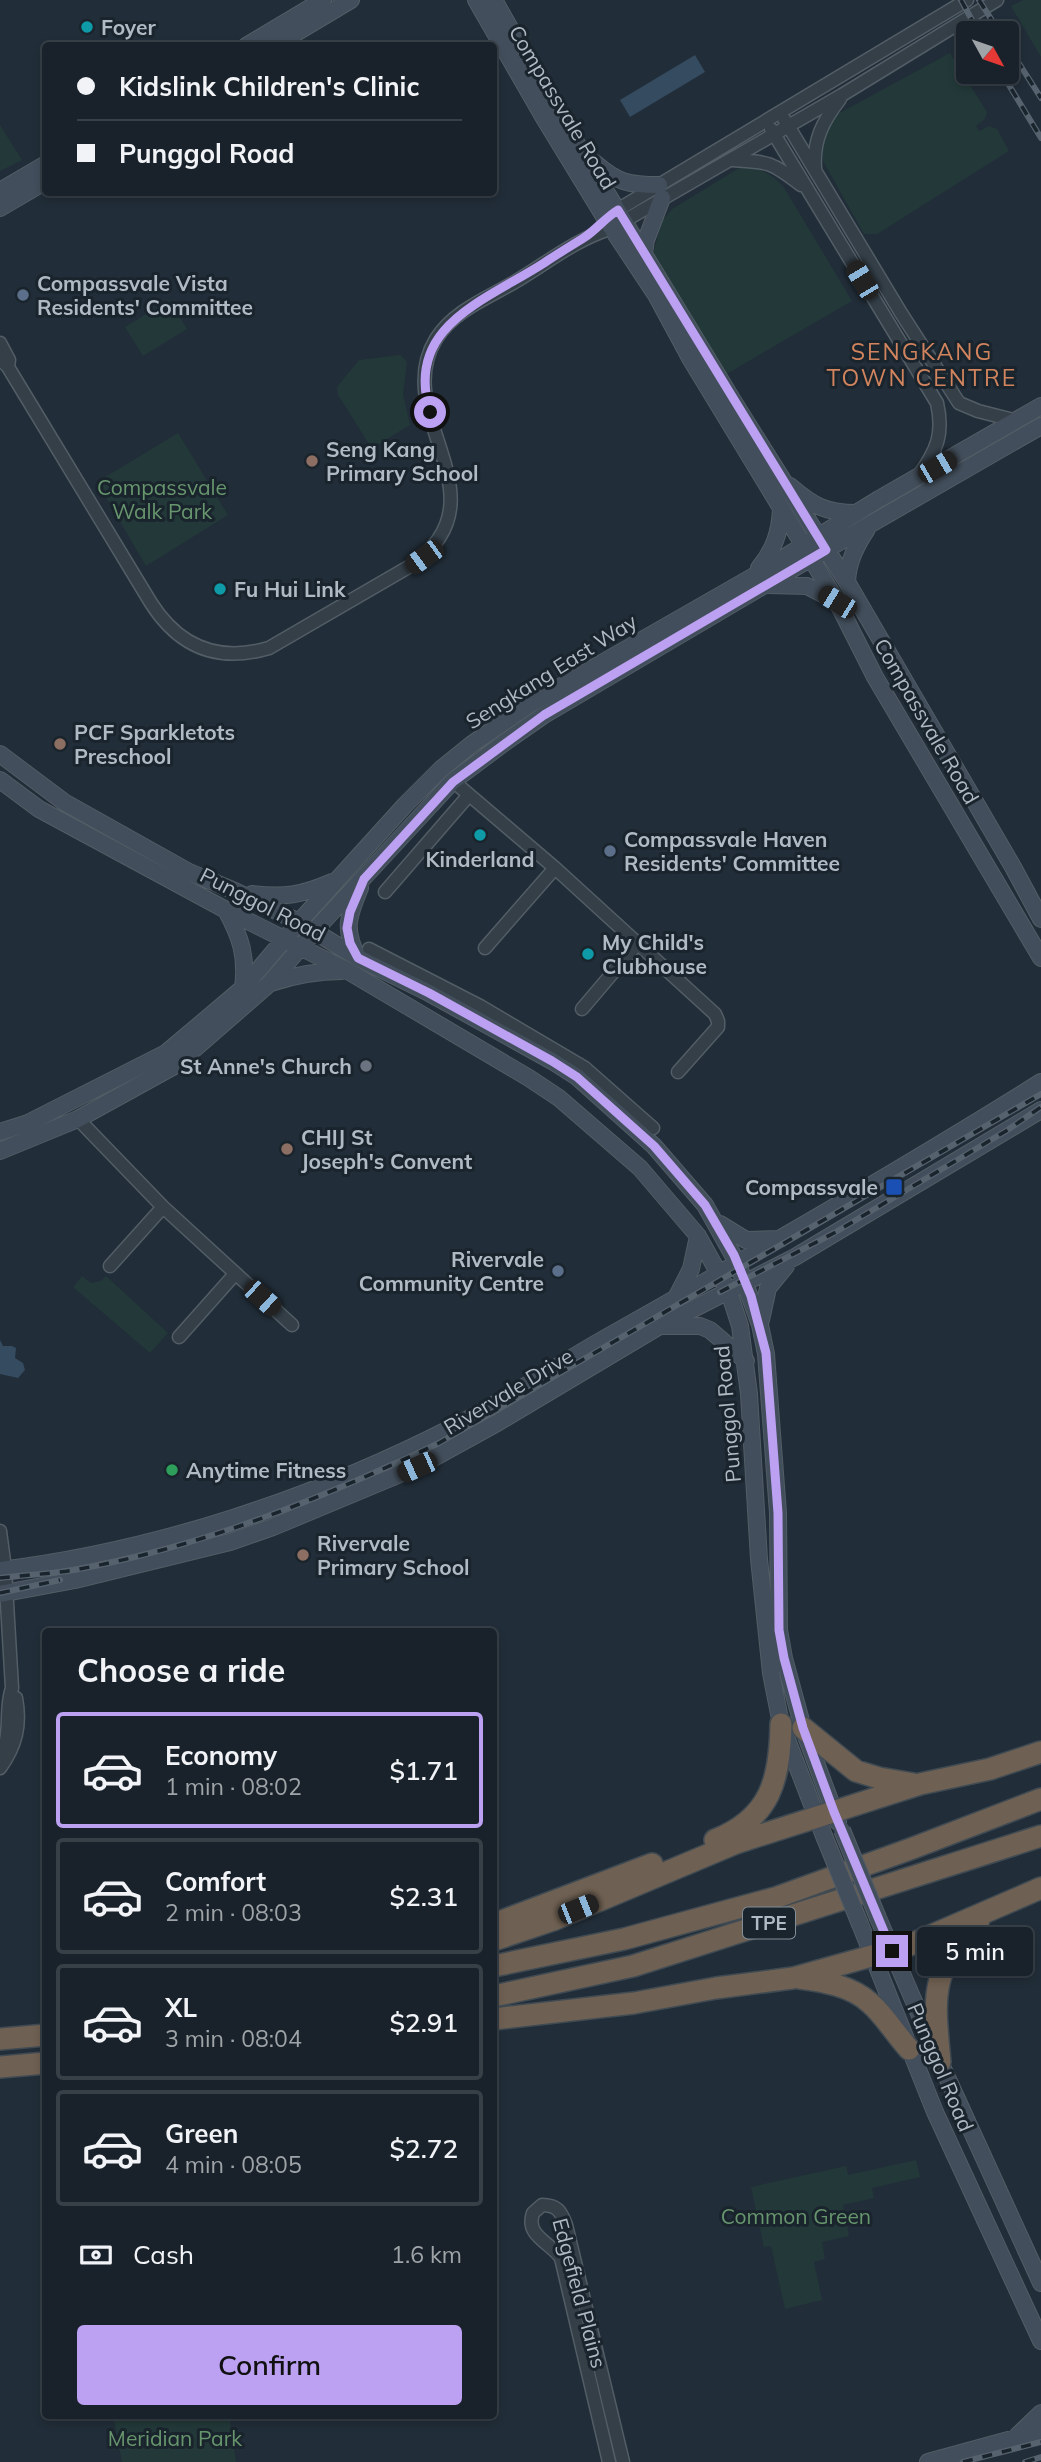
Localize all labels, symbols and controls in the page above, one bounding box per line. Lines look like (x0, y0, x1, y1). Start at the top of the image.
place label: Foyer (101, 14, 157, 40)
marker: Foyer (79, 19, 95, 35)
street label: Compassvale Road (504, 20, 622, 194)
north arrow (956, 21, 1018, 84)
map controls (956, 21, 1019, 84)
text: Kidslink Children's Clinic (119, 70, 420, 103)
text: Punggol Road (119, 137, 294, 170)
car (843, 257, 882, 303)
place label: Compassvale Vista Residents' Committee (37, 270, 253, 320)
marker: Compassvale Vista Residents' Committee (15, 287, 31, 303)
district label: SENGKANG TOWN CENTRE (827, 337, 1017, 392)
route start (414, 396, 446, 428)
place label: Seng Kang Primary School (326, 436, 479, 486)
car (914, 447, 961, 487)
marker: Seng Kang Primary School (304, 453, 320, 469)
park label: Compassvale Walk Park (97, 474, 227, 524)
car (401, 536, 448, 578)
place label: Fu Hui Link (234, 576, 346, 602)
marker: Fu Hui Link (212, 581, 228, 597)
car (814, 582, 861, 622)
street label: Sengkang East Way (461, 608, 641, 734)
street label: Compassvale Road (869, 634, 985, 808)
place label: PCF Sparkletots Preschool (74, 719, 235, 769)
marker: PCF Sparkletots Preschool (52, 736, 68, 752)
place label: Compassvale Haven Residents' Committee (624, 826, 840, 876)
marker: Kinderland (472, 827, 488, 843)
marker: Compassvale Haven Residents' Committee (602, 843, 618, 859)
place label: Kinderland (425, 846, 535, 872)
street label: Punggol Road (196, 861, 330, 947)
place label: My Child's Clubhouse (602, 929, 707, 979)
marker: My Child's Clubhouse (580, 946, 596, 962)
place label: St Anne's Church (180, 1053, 352, 1079)
marker: St Anne's Church (358, 1058, 374, 1074)
place label: CHIJ St Joseph's Convent (301, 1124, 472, 1174)
marker: CHIJ St Joseph's Convent (279, 1141, 295, 1157)
place label: Compassvale (745, 1174, 878, 1200)
marker: Compassvale (884, 1177, 904, 1197)
place label: Rivervale Community Centre (359, 1246, 544, 1296)
marker: Rivervale Community Centre (550, 1263, 566, 1279)
car (240, 1276, 285, 1320)
street label: Rivervale Drive (439, 1342, 577, 1440)
street label: Punggol Road (708, 1345, 746, 1483)
car (394, 1449, 441, 1485)
place label: Anytime Fitness (186, 1457, 346, 1483)
marker: Anytime Fitness (164, 1462, 180, 1478)
place label: Rivervale Primary School (317, 1530, 470, 1580)
marker: Rivervale Primary School (295, 1547, 311, 1563)
text: Choose a ride (77, 1650, 285, 1690)
icon: car (81, 1739, 144, 1802)
text: Economy (165, 1739, 277, 1772)
text: $1.71 (389, 1754, 458, 1787)
text: 1 min · 08:02 (165, 1772, 302, 1801)
icon: car (81, 1865, 144, 1928)
text: Comfort (165, 1865, 266, 1898)
text: $2.31 (389, 1880, 458, 1913)
car (555, 1891, 602, 1927)
text: 2 min · 08:03 (165, 1898, 302, 1927)
road number: TPE (743, 1908, 795, 1938)
callout: 5 min (917, 1926, 1032, 1976)
route end (876, 1935, 908, 1967)
text: 5 min (945, 1937, 1005, 1966)
icon: car (81, 1991, 144, 2054)
text: XL (165, 1991, 197, 2024)
street label: Punggol Road (902, 1999, 980, 2135)
text: $2.91 (389, 2006, 458, 2039)
text: 3 min · 08:04 (165, 2024, 302, 2053)
icon: car (81, 2117, 144, 2180)
text: Green (165, 2117, 238, 2150)
text: $2.72 (389, 2132, 458, 2165)
text: 4 min · 08:05 (165, 2150, 302, 2179)
park label: Common Green (721, 2203, 871, 2229)
street label: Edgefield Plains (547, 2215, 613, 2371)
icon: cash (77, 2236, 115, 2274)
text: Cash (133, 2238, 194, 2271)
text: 1.6 km (391, 2240, 462, 2269)
button: Confirm (77, 2325, 462, 2405)
park label: Meridian Park (108, 2425, 242, 2451)

